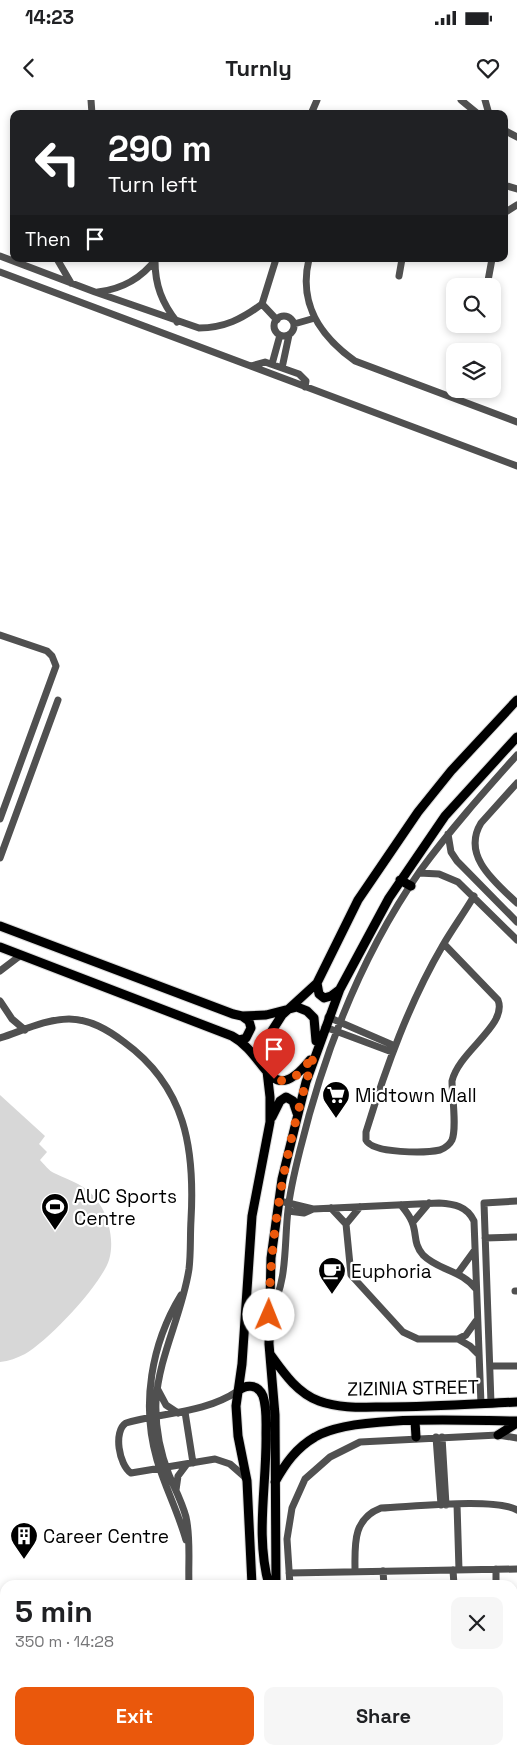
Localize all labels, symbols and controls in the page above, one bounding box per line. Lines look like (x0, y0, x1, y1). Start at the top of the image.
text: 14:23 (25, 5, 74, 30)
icon: back (15, 54, 43, 82)
text: Turnly (225, 54, 292, 82)
icon: heart (474, 54, 502, 82)
text: 290 m (108, 127, 212, 171)
icon: left (25, 130, 90, 195)
text: Turn left (108, 170, 198, 198)
icon: arrive (81, 225, 109, 253)
text: Then (25, 227, 71, 252)
map controls (446, 278, 501, 398)
button: search (446, 278, 501, 333)
button: layers (446, 343, 501, 398)
pin (253, 1028, 295, 1079)
icon: arrive (260, 1035, 288, 1063)
supermarket icon: Midtown Mall (321, 1080, 351, 1119)
place label: Midtown Mall (355, 1083, 477, 1108)
place label: AUC Sports Centre (74, 1184, 177, 1231)
sports icon: AUC Sports Centre (40, 1192, 70, 1231)
cafe icon: Euphoria (317, 1256, 347, 1295)
place label: Euphoria (351, 1259, 432, 1284)
position arrow (242, 1288, 294, 1340)
street label: ZIZINIA STREET (347, 1374, 479, 1402)
building icon: Career Centre (9, 1521, 39, 1560)
place label: Career Centre (43, 1524, 169, 1549)
text: 5 min (15, 1592, 93, 1631)
button: close (451, 1597, 503, 1649)
text: 350 m · 14:28 (15, 1631, 114, 1652)
button: Exit (15, 1687, 254, 1745)
button: Share (264, 1687, 503, 1745)

